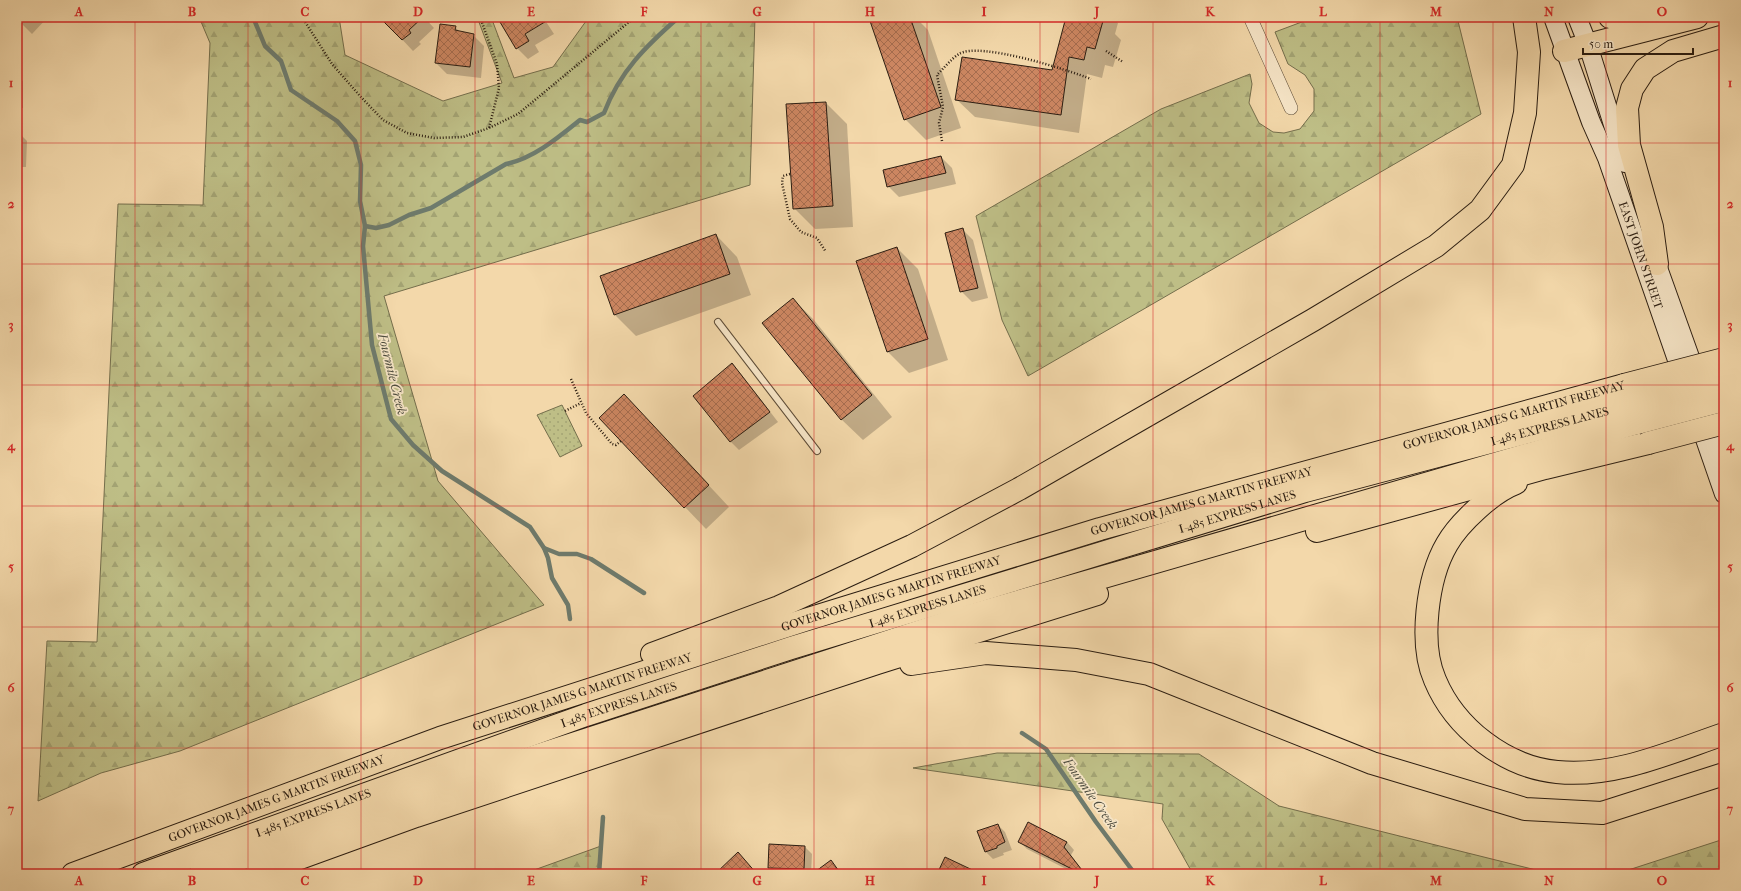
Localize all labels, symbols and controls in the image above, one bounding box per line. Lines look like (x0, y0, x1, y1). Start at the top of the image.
text: A (74, 4, 84, 19)
text: B (188, 4, 197, 19)
text: C (301, 4, 310, 19)
text: D (413, 4, 423, 19)
text: E (527, 4, 535, 19)
text: F (640, 4, 648, 19)
text: G (752, 4, 762, 19)
text: H (865, 4, 876, 19)
text: I (981, 4, 987, 19)
text: J (1093, 4, 1100, 20)
text: K (1205, 4, 1216, 19)
text: L (1319, 4, 1328, 19)
text: M (1429, 4, 1442, 19)
text: N (1544, 4, 1554, 19)
text: O (1657, 4, 1667, 19)
scale bar (1583, 30, 1693, 56)
text: 50 m (1589, 37, 1613, 51)
text: 1 (9, 75, 14, 90)
text: 1 (1728, 75, 1733, 90)
text: 2 (8, 196, 15, 211)
text: 2 (1727, 196, 1734, 211)
street label: EAST JOHN STREET (1616, 200, 1666, 312)
text: 3 (8, 317, 14, 333)
text: 3 (1727, 317, 1733, 333)
water label: Fourmile Creek (375, 331, 410, 417)
street label: GOVERNOR JAMES G MARTIN FREEWAY (1401, 378, 1627, 452)
street label: I-485 EXPRESS LANES (1489, 404, 1610, 449)
text: 4 (6, 438, 16, 454)
text: 4 (1725, 438, 1735, 454)
street label: GOVERNOR JAMES G MARTIN FREEWAY (1089, 464, 1315, 538)
street label: I-485 EXPRESS LANES (1177, 487, 1297, 536)
street label: GOVERNOR JAMES G MARTIN FREEWAY (779, 553, 1004, 634)
text: 5 (8, 559, 14, 574)
text: 5 (1727, 559, 1733, 574)
street label: I-485 EXPRESS LANES (867, 582, 988, 631)
street label: GOVERNOR JAMES G MARTIN FREEWAY (471, 650, 694, 734)
street label: I-485 EXPRESS LANES (559, 679, 679, 731)
text: 6 (7, 680, 15, 695)
text: 6 (1726, 680, 1734, 695)
street label: GOVERNOR JAMES G MARTIN FREEWAY (166, 752, 387, 845)
water label: Fourmile Creek (1060, 754, 1121, 832)
street label: I-485 EXPRESS LANES (254, 786, 373, 840)
text: 7 (7, 801, 15, 816)
text: 7 (1726, 801, 1734, 816)
text: A (74, 873, 84, 888)
text: B (188, 873, 197, 888)
text: C (301, 873, 310, 888)
text: D (413, 873, 423, 888)
text: E (527, 873, 535, 888)
text: F (640, 873, 648, 888)
text: G (752, 873, 762, 888)
text: H (865, 873, 876, 888)
text: I (981, 873, 987, 888)
text: J (1093, 873, 1100, 889)
text: K (1205, 873, 1216, 888)
text: L (1319, 873, 1328, 888)
text: M (1429, 873, 1442, 888)
text: N (1544, 873, 1554, 888)
text: O (1657, 873, 1667, 888)

